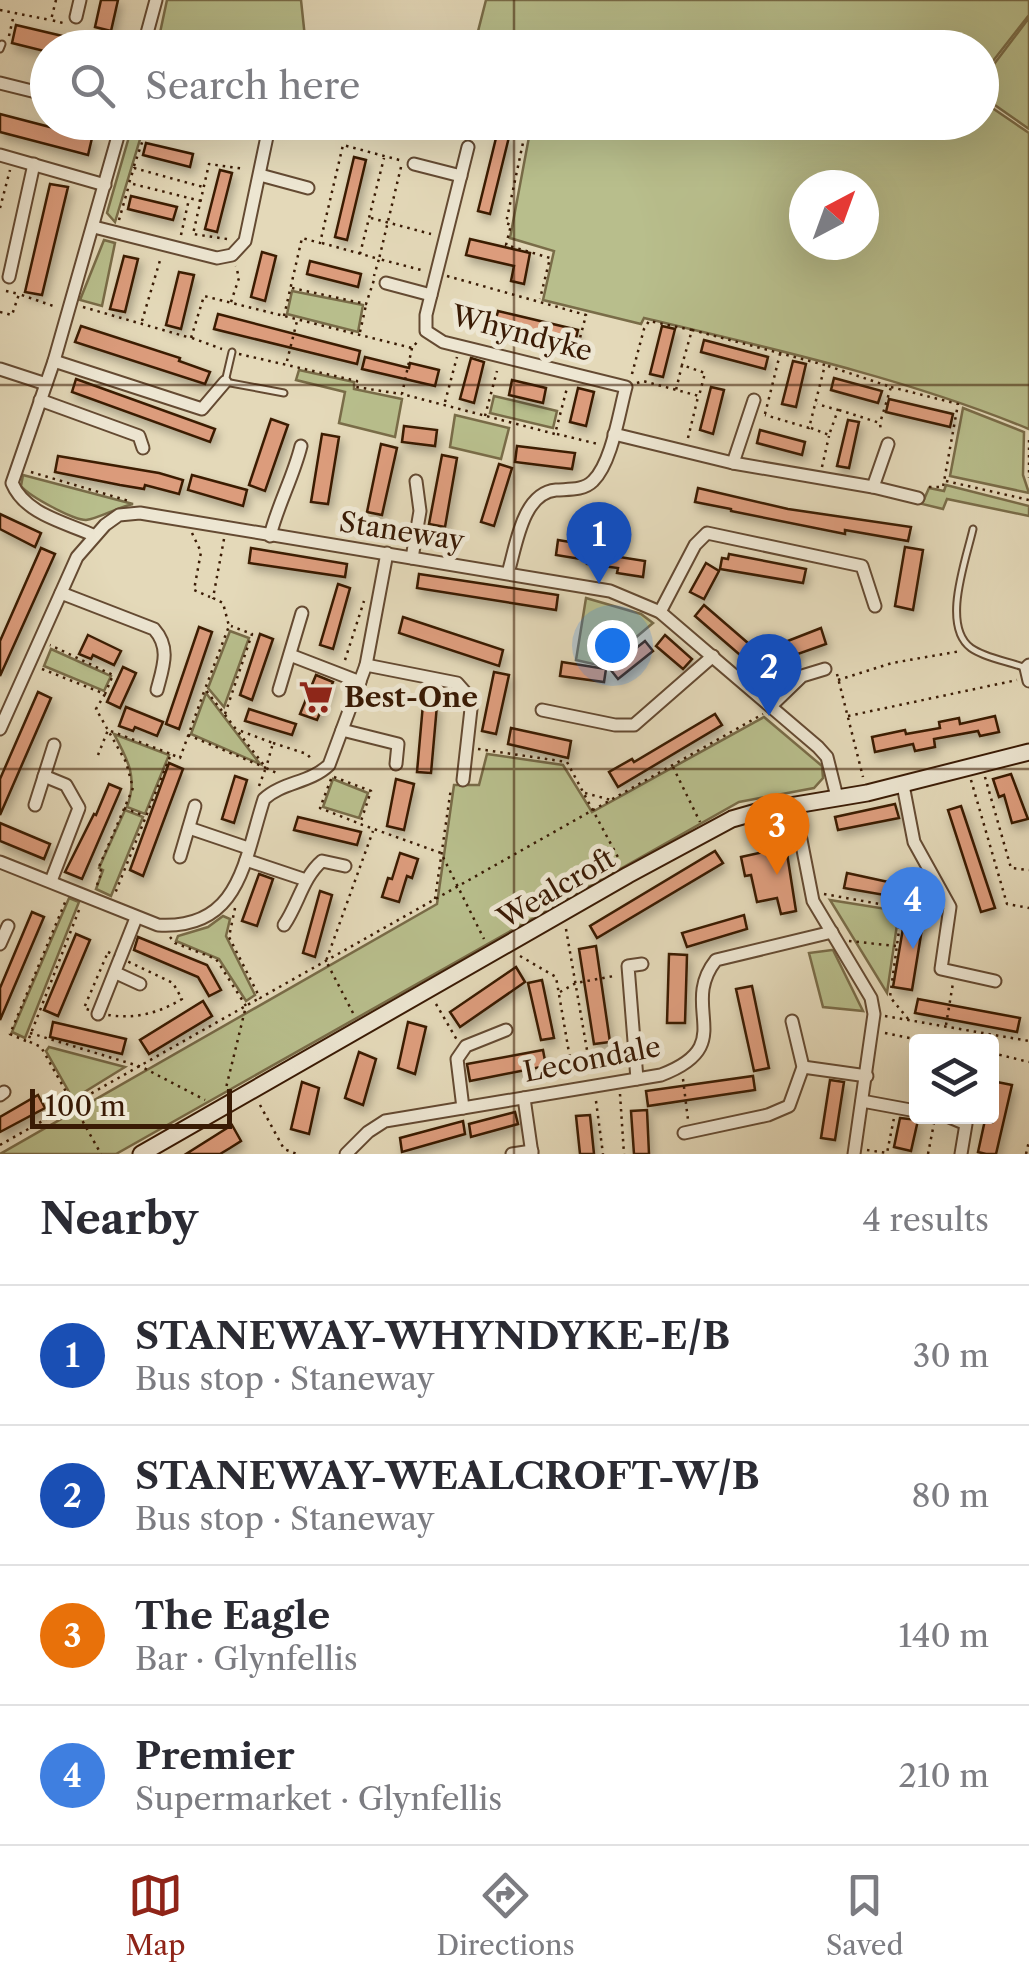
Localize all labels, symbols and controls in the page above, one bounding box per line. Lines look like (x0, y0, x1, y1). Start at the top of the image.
search box (30, 30, 999, 140)
icon: search (65, 58, 120, 113)
text: Search here (145, 62, 360, 109)
north arrow (789, 170, 879, 260)
street label: Whyndyke (447, 298, 596, 368)
pin: 1 (566, 502, 632, 584)
street label: Staneway (337, 504, 467, 558)
your location (587, 620, 638, 671)
pin: 2 (736, 634, 802, 716)
supermarket icon: Best-One (297, 678, 335, 716)
place label: Best-One (344, 680, 478, 714)
pin: 3 (744, 792, 810, 875)
street label: Wealcroft (491, 841, 621, 936)
pin: 4 (880, 866, 946, 949)
street label: Lecondale (520, 1029, 664, 1089)
map controls (909, 1034, 999, 1124)
button: layers (909, 1034, 999, 1124)
scale bar (30, 1084, 232, 1128)
text: 100 m (45, 1089, 126, 1123)
text: Nearby (40, 1193, 198, 1245)
text: 4 results (863, 1200, 989, 1239)
text: STANEWAY-WHYNDYKE-E/B (135, 1312, 730, 1359)
text: 1 (65, 1336, 80, 1375)
text: 30 m (913, 1336, 989, 1375)
text: Bus stop · Staneway (135, 1359, 434, 1398)
text: STANEWAY-WEALCROFT-W/B (135, 1452, 760, 1499)
text: 2 (63, 1476, 82, 1515)
text: 80 m (911, 1476, 989, 1515)
text: Bus stop · Staneway (135, 1499, 434, 1538)
text: The Eagle (135, 1592, 330, 1639)
text: 3 (63, 1616, 82, 1655)
text: 140 m (898, 1616, 989, 1655)
text: Bar · Glynfellis (135, 1639, 358, 1678)
text: Premier (135, 1732, 295, 1779)
text: 4 (63, 1756, 82, 1795)
text: 210 m (899, 1756, 989, 1795)
text: Supermarket · Glynfellis (135, 1779, 502, 1818)
tab: Map (125, 1868, 186, 1962)
tab: Directions (436, 1868, 575, 1962)
tab: Saved (826, 1868, 904, 1962)

